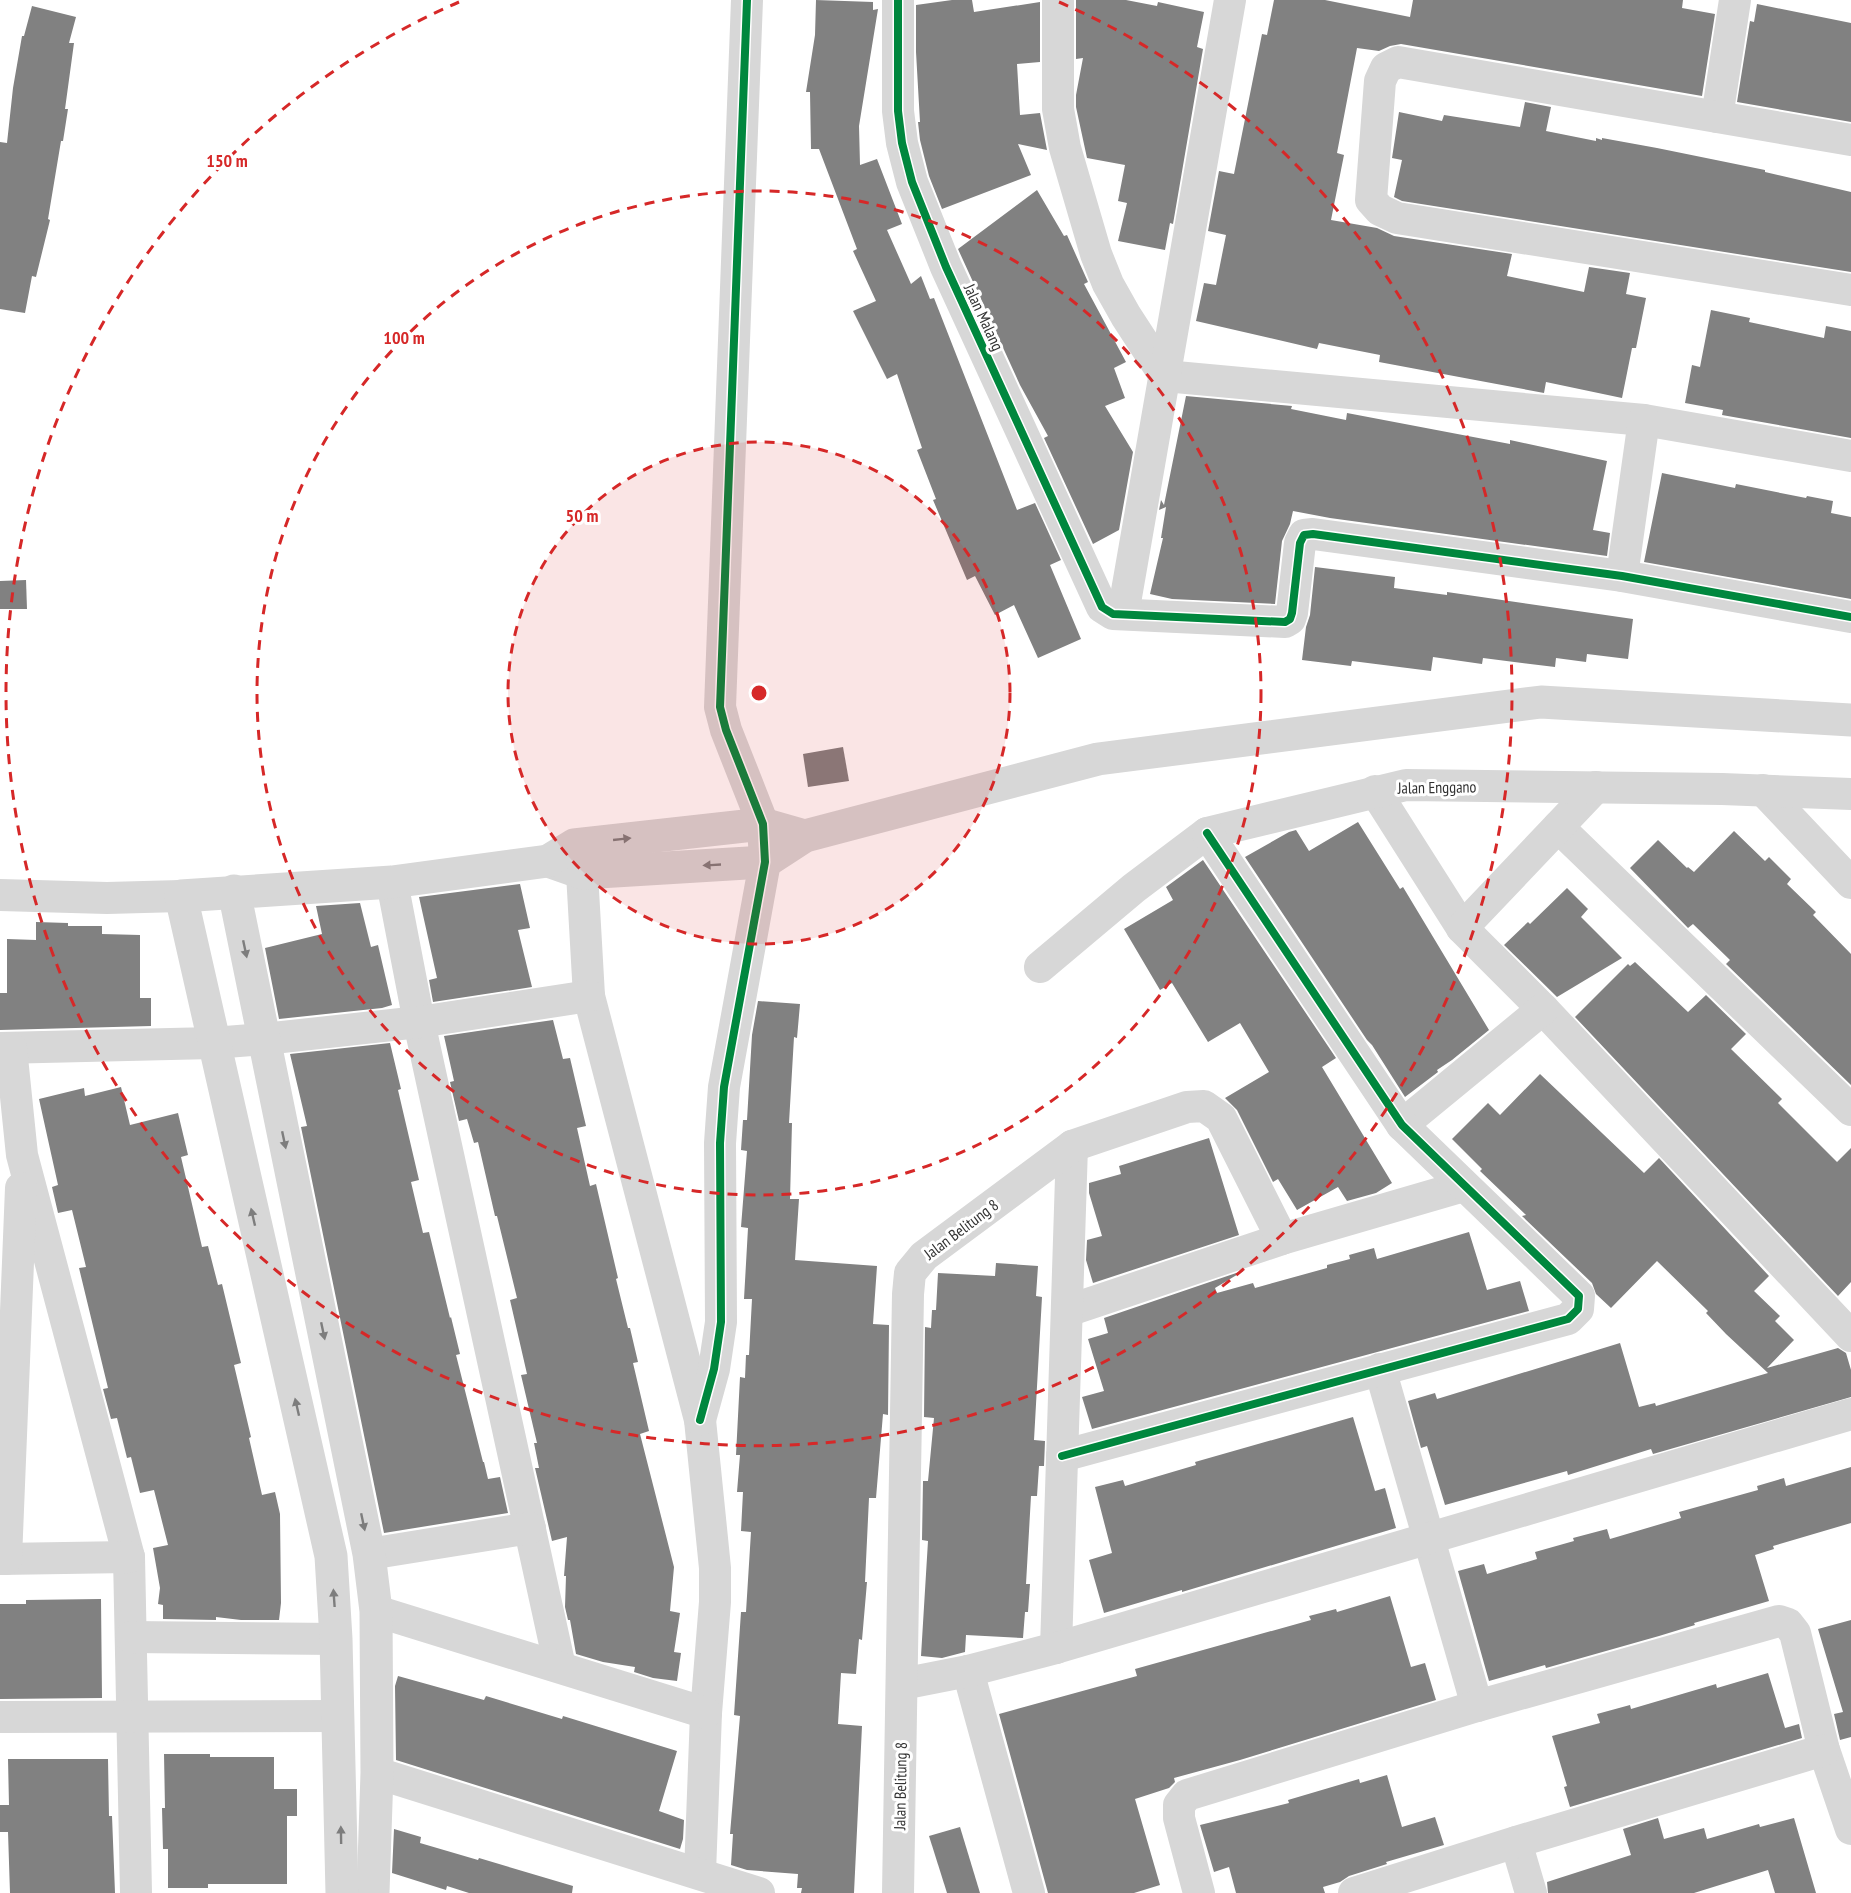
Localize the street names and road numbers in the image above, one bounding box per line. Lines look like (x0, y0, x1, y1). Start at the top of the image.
street label: Jalan Malang (959, 279, 1008, 354)
street label: Jalan Enggano (1396, 776, 1477, 798)
street label: Jalan Belitung 8 (919, 1195, 1002, 1264)
street label: Jalan Belitung 8 (889, 1742, 911, 1831)

